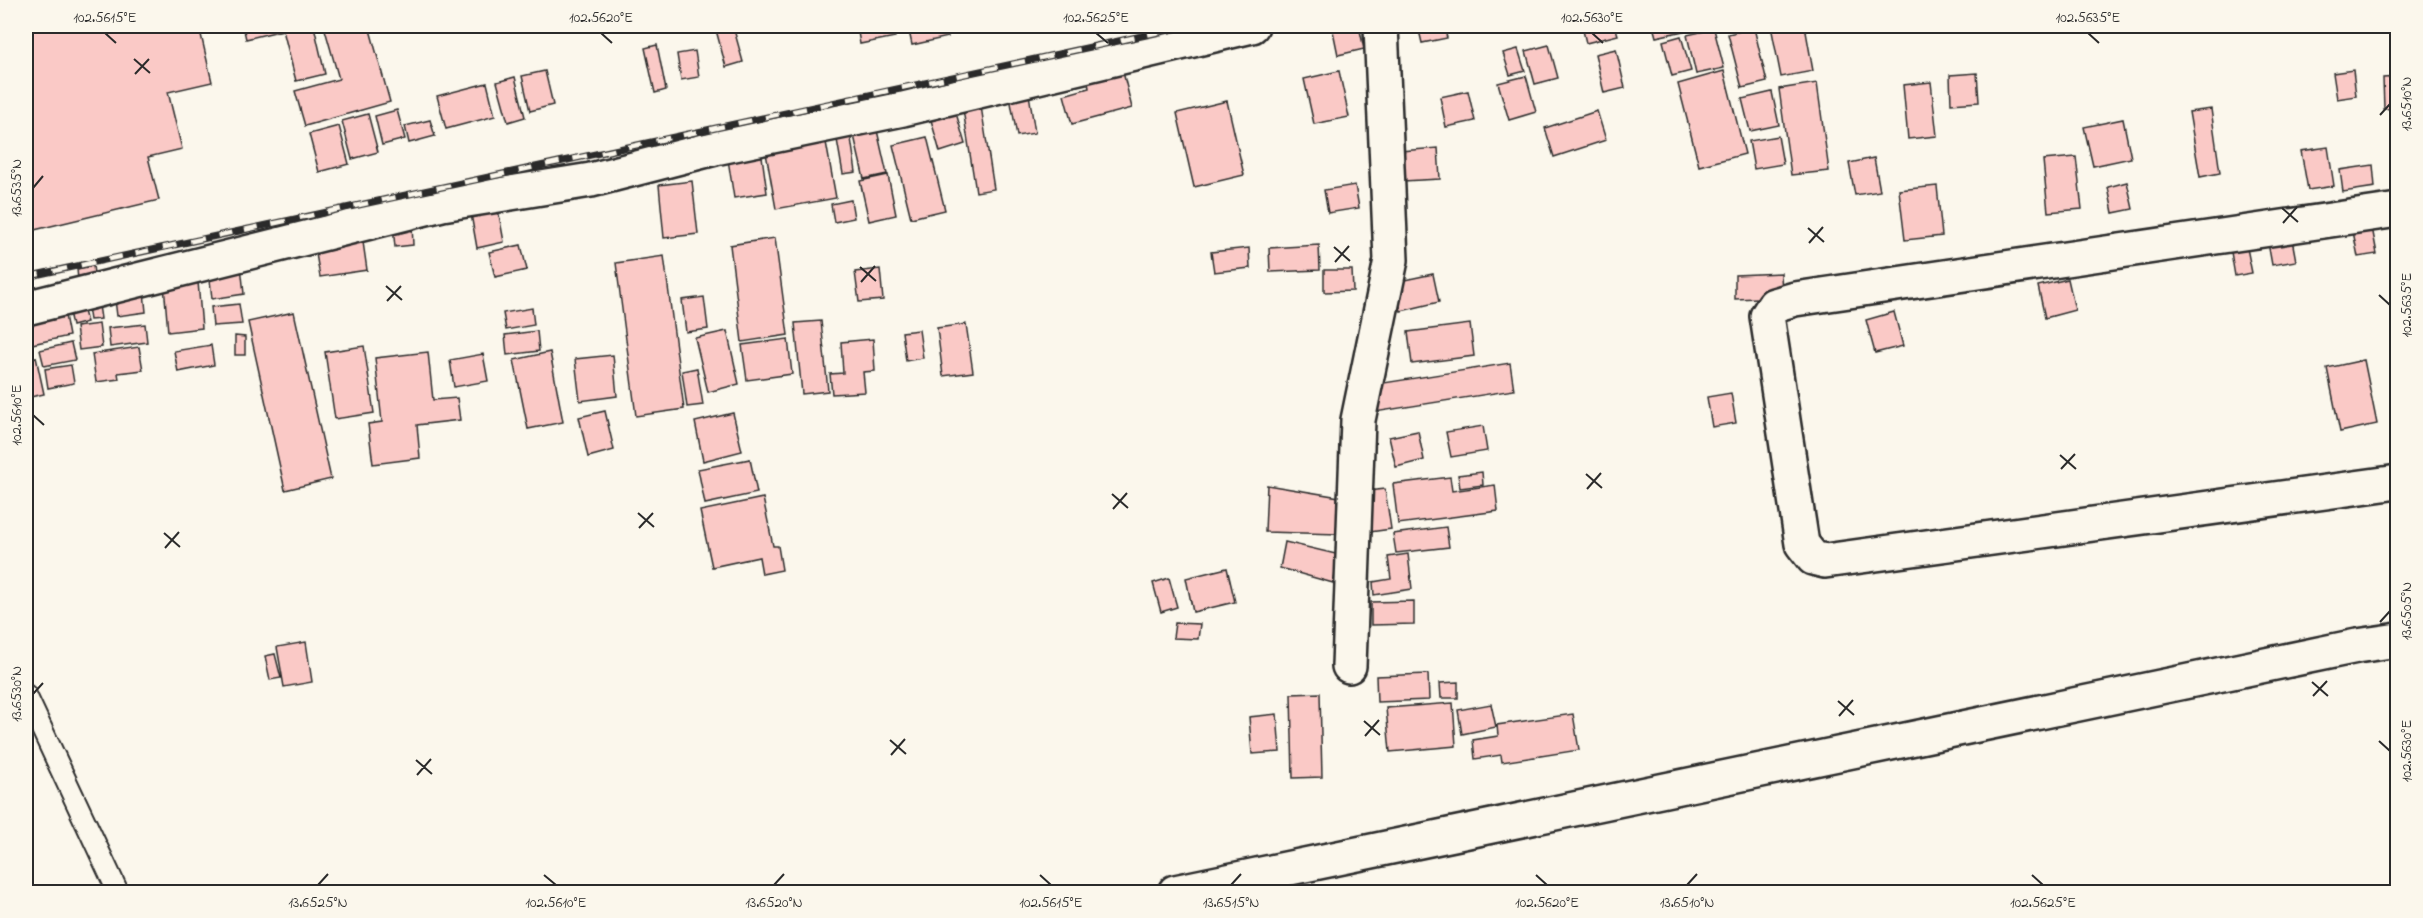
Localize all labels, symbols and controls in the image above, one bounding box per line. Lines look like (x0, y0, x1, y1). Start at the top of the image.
text: 102.5615°E (73, 7, 137, 29)
text: 102.5620°E (569, 7, 633, 29)
text: 102.5625°E (1063, 7, 1129, 29)
text: 102.5630°E (1561, 7, 1623, 29)
text: 102.5635°E (2056, 7, 2120, 29)
text: 13.6510°N (2396, 77, 2418, 131)
text: 13.6535°N (6, 159, 28, 217)
text: 102.5635°E (2396, 273, 2418, 337)
text: 102.5610°E (6, 384, 28, 446)
text: 13.6505°N (2396, 582, 2418, 640)
text: 13.6530°N (6, 666, 28, 722)
text: 102.5630°E (2396, 720, 2418, 782)
text: 13.6525°N (288, 892, 348, 914)
text: 102.5610°E (525, 892, 587, 914)
text: 13.6520°N (745, 892, 803, 914)
text: 102.5615°E (1019, 892, 1083, 914)
text: 13.6515°N (1203, 892, 1259, 914)
text: 102.5620°E (1515, 892, 1579, 914)
text: 13.6510°N (1660, 892, 1714, 914)
text: 102.5625°E (2010, 892, 2076, 914)

